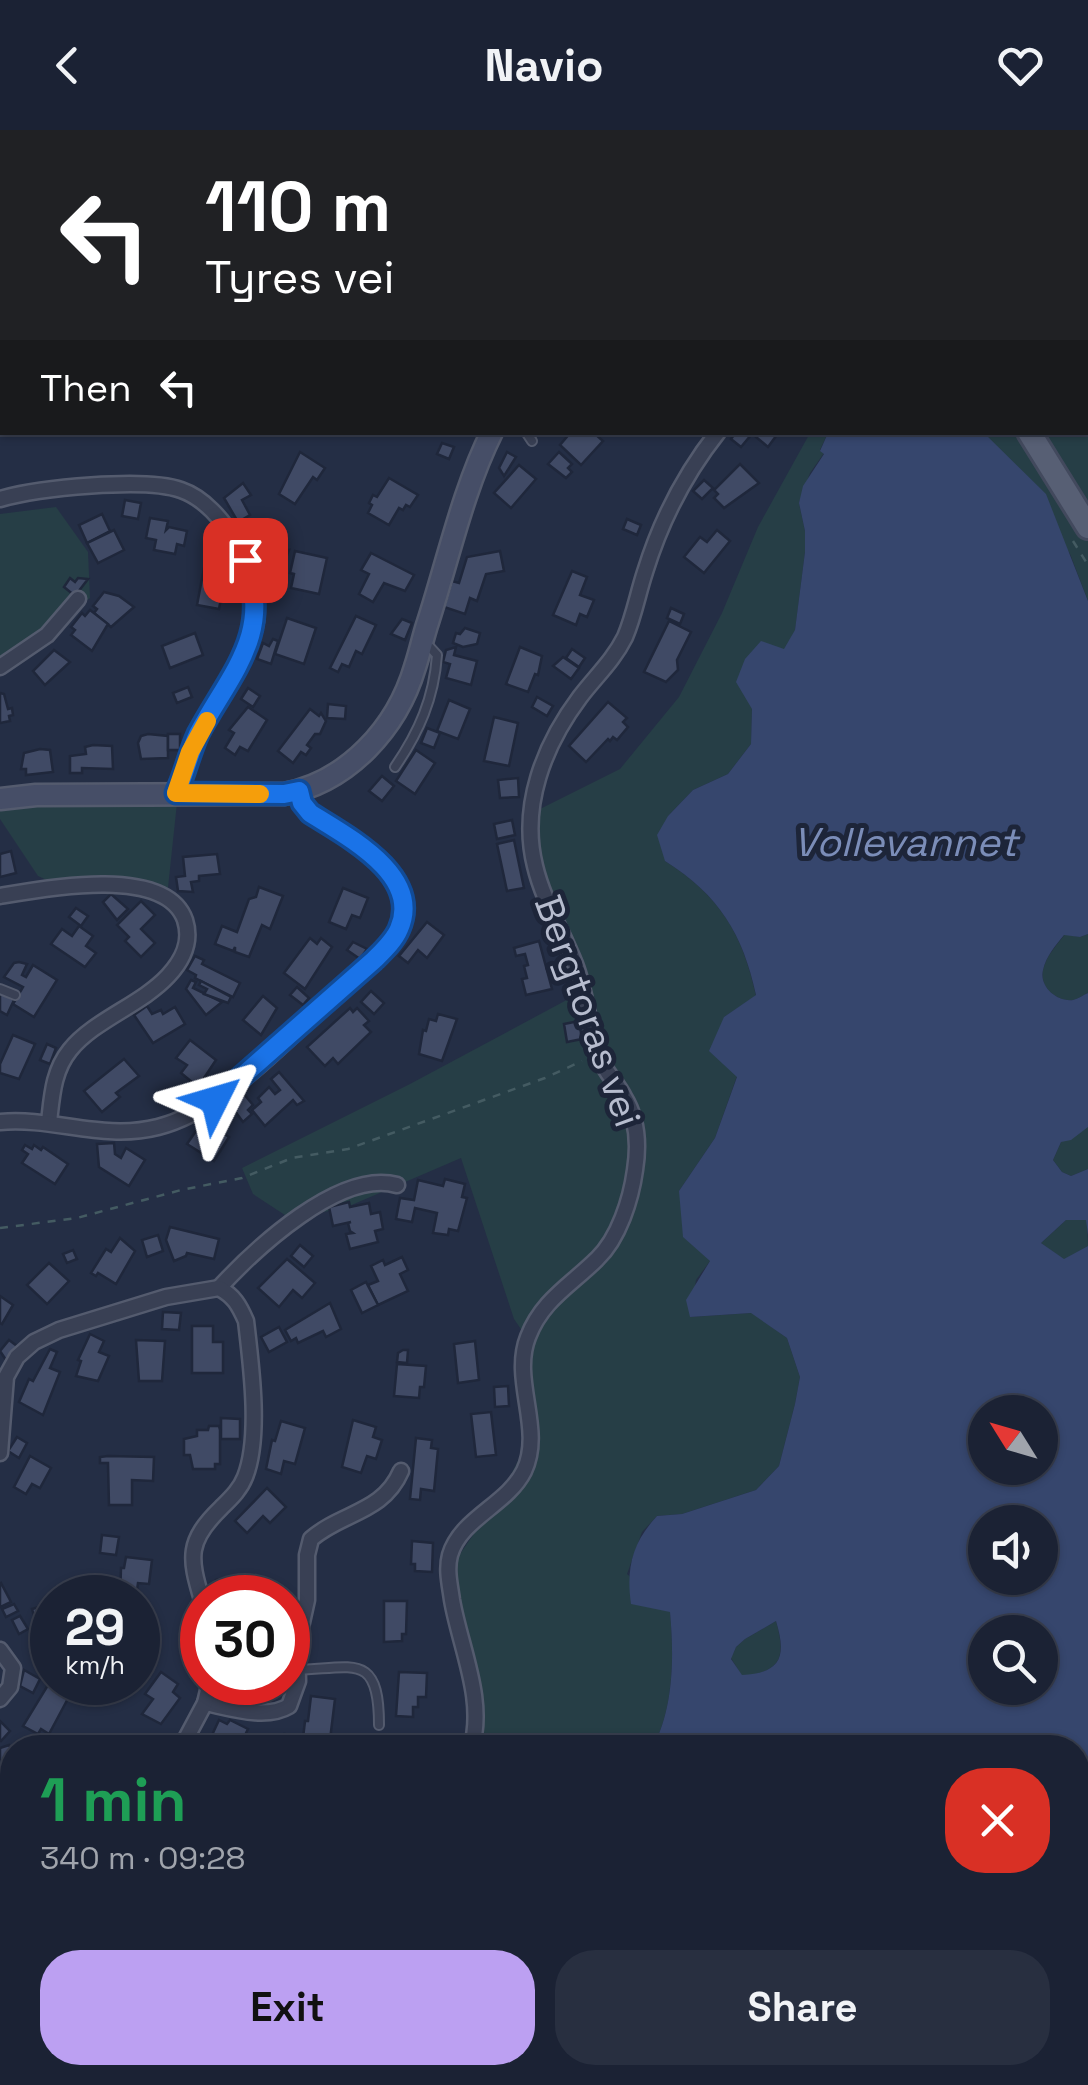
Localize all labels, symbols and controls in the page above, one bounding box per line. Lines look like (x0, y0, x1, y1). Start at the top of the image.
text: Navio (484, 37, 604, 94)
icon: back (40, 38, 95, 93)
icon: heart (993, 38, 1048, 93)
text: 110 m (205, 162, 391, 251)
icon: left (40, 170, 170, 300)
text: Tyres vei (205, 249, 395, 306)
icon: left (151, 360, 206, 415)
text: Then (40, 364, 131, 412)
pin (203, 518, 288, 603)
icon: arrive (218, 533, 273, 588)
water label: Vollevannet (793, 817, 1021, 868)
street label: Bergtoras vei (524, 889, 652, 1133)
position arrow (163, 1048, 267, 1152)
north arrow (968, 1395, 1058, 1485)
map controls (968, 1395, 1058, 1705)
button: sound (968, 1505, 1058, 1595)
speed limit sign: 30 (180, 1575, 310, 1705)
text: 29 (65, 1596, 125, 1660)
button: search (968, 1615, 1058, 1705)
text: km/h (65, 1649, 125, 1681)
text: 1 min (40, 1762, 187, 1839)
button: close (945, 1768, 1050, 1873)
text: 340 m · 09:28 (40, 1838, 245, 1878)
button: Exit (40, 1950, 535, 2065)
button: Share (555, 1950, 1050, 2065)

